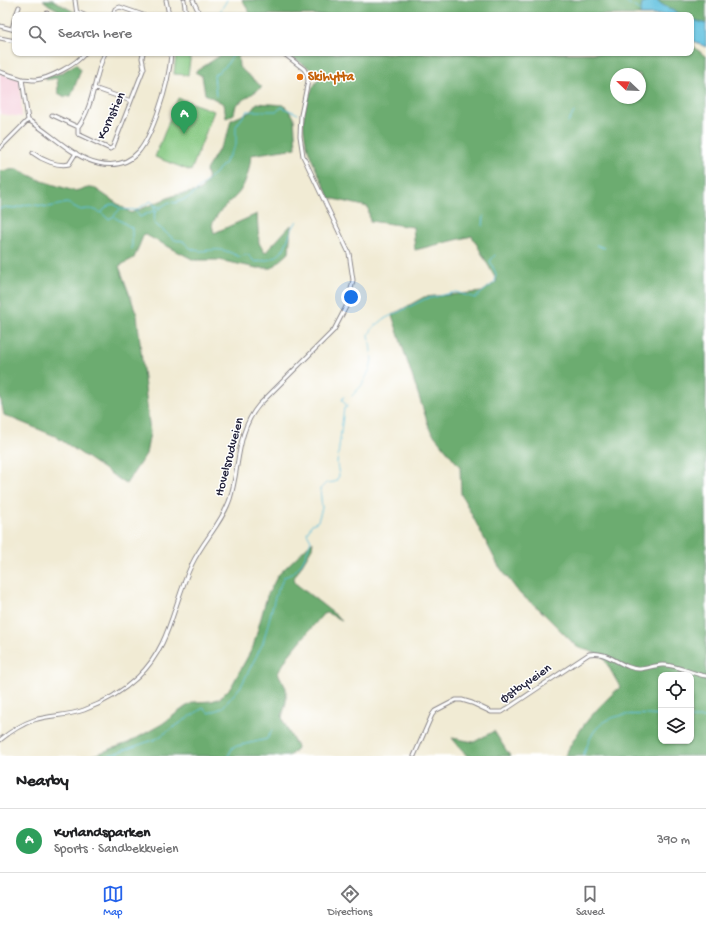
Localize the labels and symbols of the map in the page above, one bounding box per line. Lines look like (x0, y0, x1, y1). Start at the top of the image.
north arrow (610, 68, 646, 104)
place label: Skihytta (308, 70, 355, 85)
marker: Skihytta (295, 72, 305, 82)
street label: Kornstien (95, 89, 130, 142)
pin: A (171, 101, 197, 134)
your location (341, 287, 361, 307)
street label: Hovelsrudveien (212, 415, 248, 498)
street label: Østbyveien (497, 660, 555, 707)

